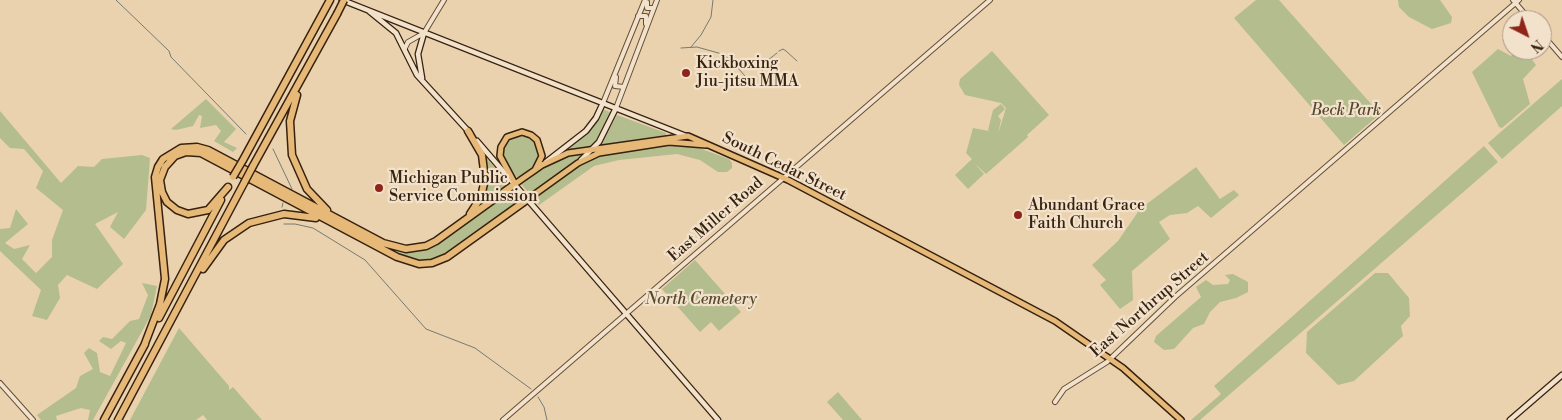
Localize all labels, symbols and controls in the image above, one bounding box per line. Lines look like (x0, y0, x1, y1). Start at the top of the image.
north arrow (1502, 10, 1552, 60)
text: N (1526, 35, 1546, 56)
place label: Kickboxing Jiu-jitsu MMA (696, 54, 799, 92)
marker: Kickboxing Jiu-jitsu MMA (680, 67, 692, 79)
park label: Beck Park (1311, 101, 1381, 121)
street label: South Cedar Street (719, 129, 849, 205)
place label: Michigan Public Service Commission (389, 169, 538, 207)
street label: East Miller Road (665, 174, 767, 266)
marker: Michigan Public Service Commission (373, 182, 385, 194)
place label: Abundant Grace Faith Church (1028, 196, 1145, 234)
marker: Abundant Grace Faith Church (1012, 209, 1024, 221)
street label: East Northrup Street (1087, 248, 1213, 362)
park label: North Cemetery (645, 290, 757, 310)

